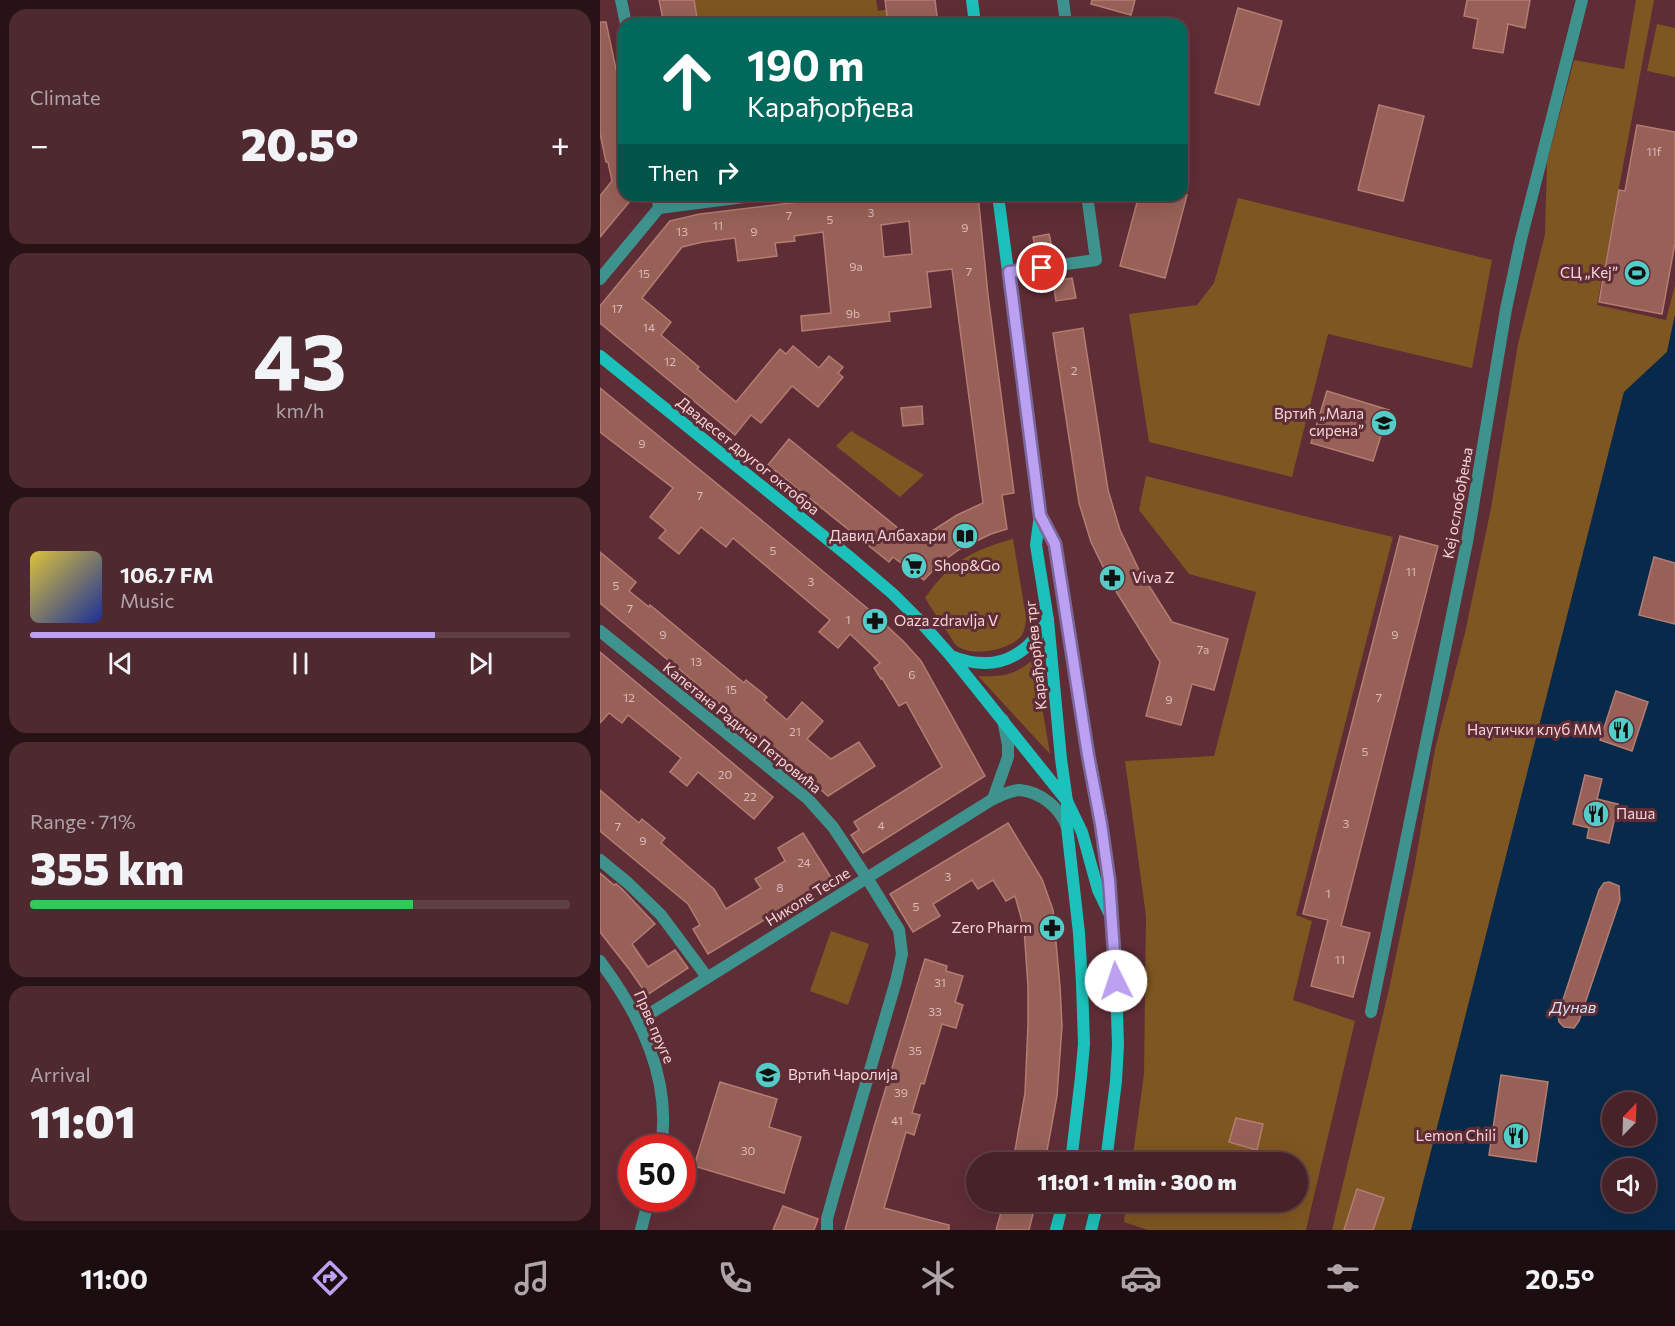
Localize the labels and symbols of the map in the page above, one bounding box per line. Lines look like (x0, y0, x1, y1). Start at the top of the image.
house number: 11f (1646, 144, 1662, 158)
house number: 3 (868, 205, 875, 219)
house number: 7 (786, 208, 792, 222)
house number: 5 (827, 212, 834, 226)
house number: 11 (713, 218, 723, 232)
house number: 9 (961, 220, 969, 234)
house number: 13 (676, 224, 688, 238)
house number: 9 (750, 224, 758, 238)
pin (1016, 242, 1067, 293)
sports icon: СЦ „Кеј” (1622, 258, 1652, 288)
house number: 9a (849, 259, 863, 273)
place label: СЦ „Кеј” (1560, 263, 1618, 281)
house number: 7 (966, 264, 972, 278)
house number: 15 (638, 266, 650, 280)
house number: 17 (611, 301, 623, 315)
house number: 9b (846, 306, 860, 320)
house number: 14 (643, 320, 655, 334)
house number: 12 (664, 354, 676, 368)
house number: 2 (1071, 363, 1078, 377)
street label: Двадесет другог октобра (674, 392, 823, 518)
place label: Вртић „Мала сирена” (1274, 404, 1364, 439)
school or university icon: Вртић „Мала сирена” (1369, 408, 1399, 438)
house number: 9 (638, 436, 646, 450)
street label: Кеј ослобођења (1438, 446, 1476, 560)
house number: 7 (697, 488, 703, 502)
library icon: Давид Албахари (950, 521, 980, 551)
place label: Давид Албахари (829, 526, 946, 544)
house number: 5 (770, 543, 777, 557)
supermarket icon: Shop&Go (899, 551, 929, 581)
place label: Shop&Go (934, 556, 1000, 574)
pharmacy icon: Viva Z (1097, 563, 1127, 593)
house number: 11 (1406, 564, 1416, 578)
place label: Viva Z (1132, 568, 1175, 586)
house number: 3 (808, 574, 815, 588)
house number: 5 (613, 578, 620, 592)
street label: Карађорђев трг (1020, 599, 1050, 711)
house number: 7 (627, 601, 633, 615)
pharmacy icon: Oaza zdravlja V (860, 606, 890, 636)
place label: Oaza zdravlja V (894, 611, 998, 629)
house number: 1 (845, 612, 851, 626)
house number: 9 (659, 627, 667, 641)
house number: 9 (1391, 627, 1399, 641)
house number: 7a (1197, 642, 1209, 656)
house number: 13 (690, 654, 702, 668)
street label: Капетана Радича Петровића (660, 658, 825, 797)
house number: 6 (908, 667, 916, 681)
house number: 15 (725, 682, 737, 696)
house number: 12 (623, 690, 635, 704)
house number: 7 (1376, 690, 1382, 704)
house number: 9 (1165, 692, 1173, 706)
restaurant icon: Наутички клуб ММ (1606, 715, 1636, 745)
place label: Наутички клуб ММ (1467, 720, 1602, 738)
house number: 21 (789, 724, 801, 738)
house number: 5 (1362, 744, 1369, 758)
house number: 20 (718, 767, 732, 781)
house number: 22 (743, 789, 757, 803)
restaurant icon: Паша (1581, 799, 1611, 829)
place label: Паша (1616, 804, 1655, 822)
house number: 3 (1343, 816, 1350, 830)
house number: 4 (877, 818, 885, 832)
house number: 7 (615, 819, 621, 833)
house number: 9 (639, 833, 647, 847)
house number: 24 (797, 855, 811, 869)
street label: Николе Тесле (762, 863, 853, 929)
house number: 3 (945, 869, 952, 883)
house number: 8 (776, 880, 784, 894)
house number: 1 (1325, 886, 1331, 900)
house number: 5 (913, 899, 920, 913)
pharmacy icon: Zero Pharm (1037, 913, 1067, 943)
place label: Zero Pharm (952, 918, 1032, 936)
position arrow (1084, 949, 1148, 1013)
house number: 11 (1335, 952, 1345, 966)
house number: 31 (934, 975, 946, 989)
street label: Прве пруге (631, 987, 679, 1066)
water label: Дунав (1548, 997, 1597, 1016)
house number: 33 (928, 1004, 942, 1018)
house number: 35 (908, 1043, 922, 1057)
school or university icon: Вртић Чаролија (753, 1060, 783, 1090)
place label: Вртић Чаролија (788, 1065, 898, 1083)
house number: 39 (894, 1085, 908, 1099)
north arrow (1602, 1092, 1656, 1146)
house number: 41 (891, 1113, 903, 1127)
restaurant icon: Lemon Chili (1501, 1121, 1531, 1151)
place label: Lemon Chili (1416, 1126, 1496, 1144)
speed limit sign: 50 (618, 1134, 696, 1212)
house number: 30 (741, 1143, 756, 1157)

